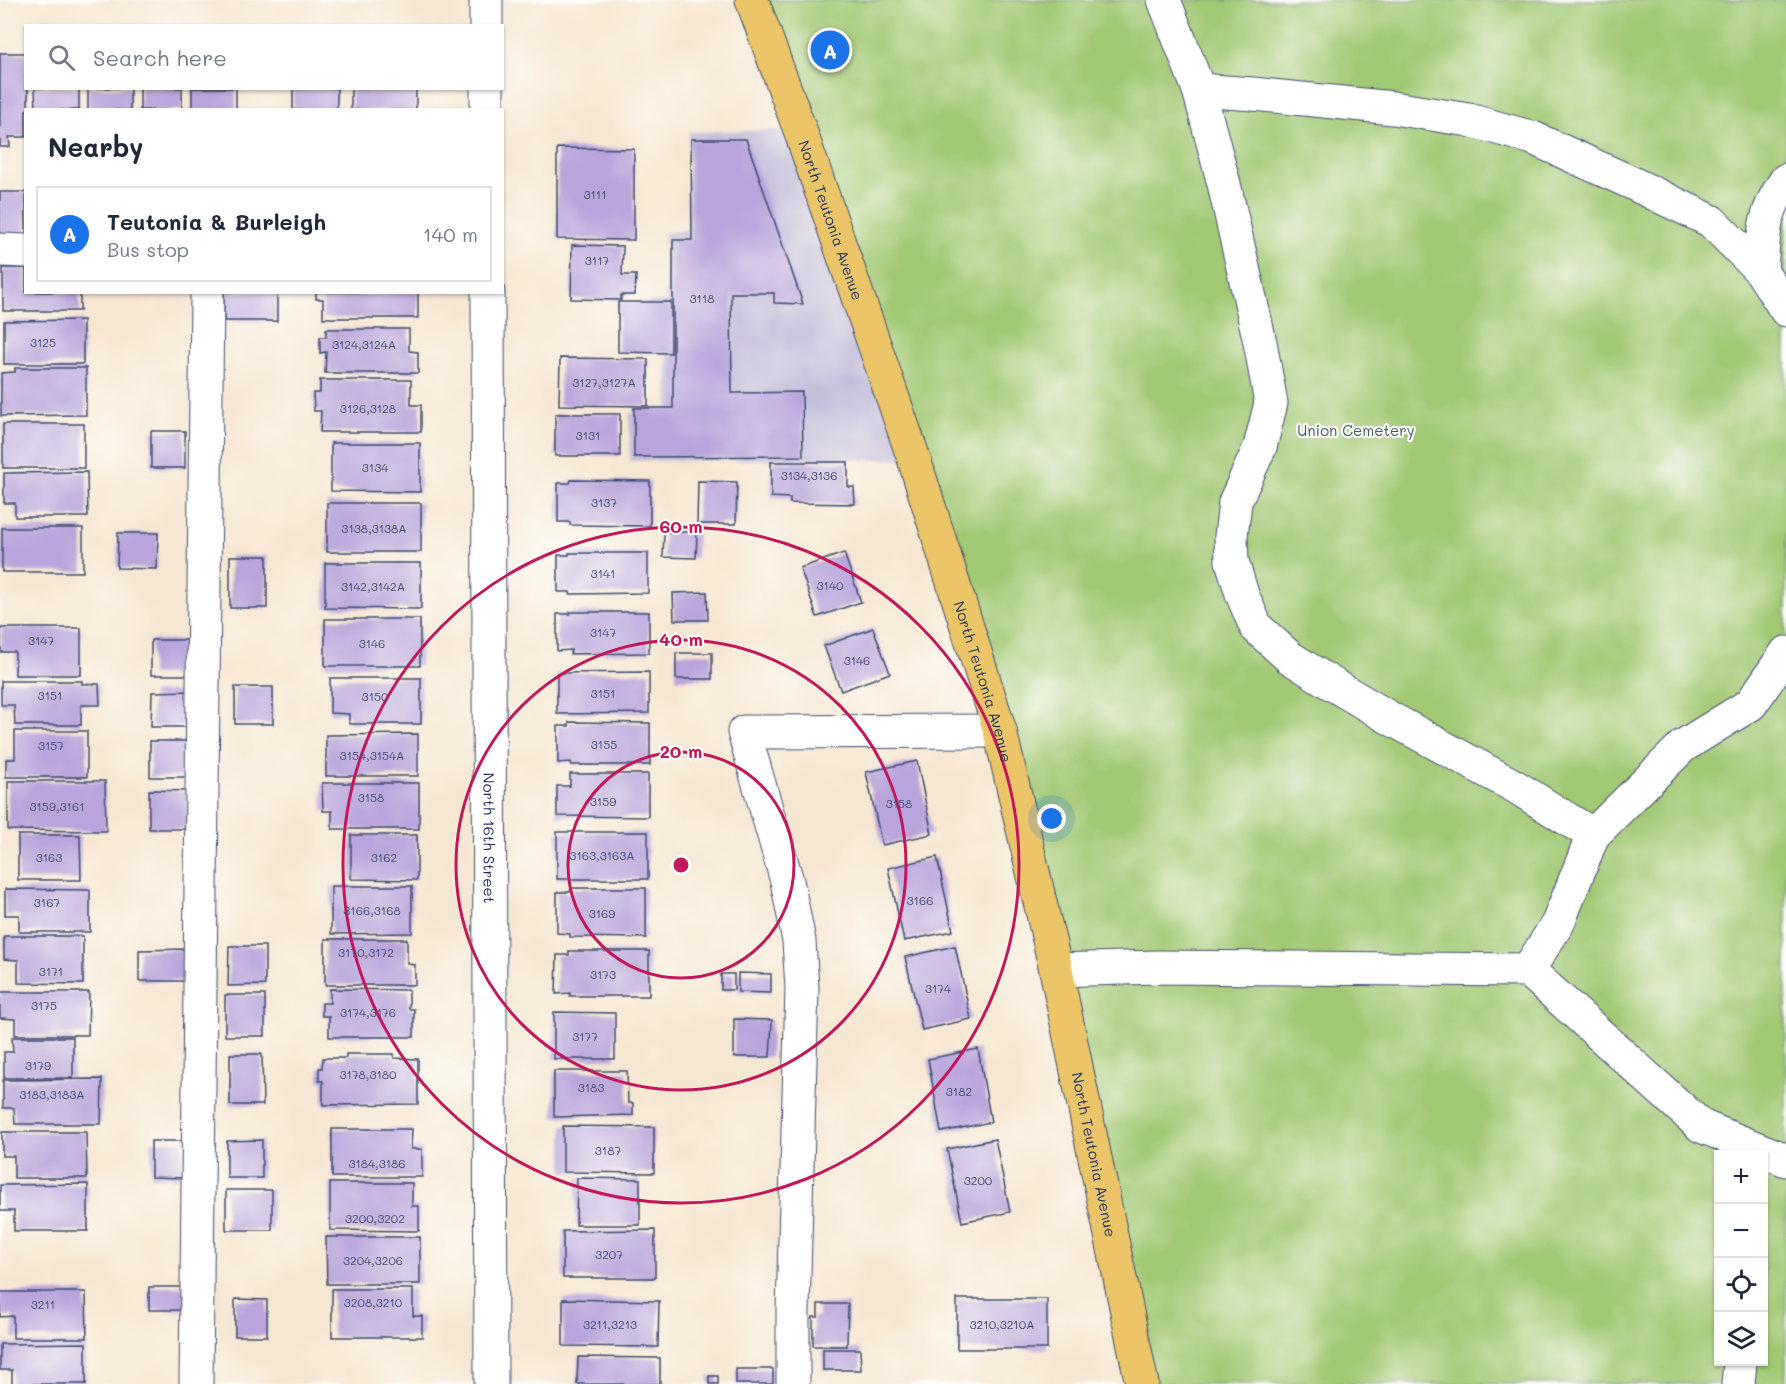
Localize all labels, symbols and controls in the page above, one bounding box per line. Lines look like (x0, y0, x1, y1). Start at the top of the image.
search box (24, 24, 504, 90)
pin: A (810, 28, 850, 72)
icon: search (45, 41, 78, 74)
text: Search here (93, 43, 227, 72)
text: Nearby (48, 130, 143, 164)
street label: North Teutonia Avenue (794, 138, 868, 303)
house number: 3111 (583, 186, 607, 202)
text: Teutonia & Burleigh (107, 207, 326, 236)
text: A (63, 221, 76, 247)
text: 140 m (423, 221, 478, 247)
text: Bus stop (107, 236, 189, 262)
house number: 3117 (585, 252, 610, 268)
house number: 3118 (689, 290, 715, 306)
house number: 3125 (30, 334, 56, 350)
house number: 3124,3124A (332, 336, 396, 352)
house number: 3127,3127A (572, 374, 636, 390)
house number: 3126,3128 (340, 400, 396, 416)
park label: Union Cemetery (1297, 420, 1415, 440)
house number: 3131 (576, 427, 600, 443)
house number: 3134 (362, 459, 388, 475)
house number: 3134,3136 (781, 467, 837, 483)
house number: 3137 (591, 494, 617, 510)
text: 60 m (659, 514, 703, 538)
house number: 3138,3138A (341, 520, 407, 536)
house number: 3141 (591, 565, 615, 581)
house number: 3140 (817, 577, 844, 593)
house number: 3142,3142A (341, 578, 405, 594)
street label: North Teutonia Avenue (949, 598, 1017, 764)
house number: 3147 (590, 624, 616, 640)
text: 40 m (659, 627, 703, 651)
house number: 3147 (28, 632, 54, 648)
house number: 3146 (359, 635, 385, 651)
house number: 3146 (844, 652, 870, 668)
house number: 3151 (591, 685, 615, 701)
house number: 3151 (38, 687, 62, 703)
house number: 3150 (362, 688, 389, 704)
house number: 3155 (591, 736, 617, 752)
house number: 3157 (38, 737, 64, 753)
text: 20 m (660, 739, 702, 763)
house number: 3154,3154A (340, 747, 404, 763)
street label: North 16th Street (479, 773, 500, 903)
house number: 3158 (358, 789, 384, 805)
house number: 3159 (590, 793, 616, 809)
house number: 3158 (886, 795, 912, 811)
house number: 3159,3161 (29, 798, 85, 814)
your location (1037, 804, 1066, 833)
house number: 3163,3163A (569, 847, 635, 863)
house number: 3163 (36, 849, 62, 865)
house number: 3162 (371, 849, 397, 865)
centre of rings (671, 855, 691, 875)
house number: 3166 (907, 892, 933, 908)
house number: 3167 (34, 894, 60, 910)
house number: 3166,3168 (343, 902, 401, 918)
house number: 3169 (589, 905, 615, 921)
house number: 3170,3172 (338, 944, 394, 960)
house number: 3171 (39, 963, 63, 979)
house number: 3173 (590, 966, 616, 982)
house number: 3174 (925, 980, 951, 996)
house number: 3175 (31, 997, 57, 1013)
house number: 3174,3176 (340, 1004, 396, 1020)
house number: 3177 (572, 1028, 598, 1044)
house number: 3179 (25, 1057, 51, 1073)
house number: 3178,3180 (340, 1066, 397, 1082)
street label: North Teutonia Avenue (1067, 1070, 1121, 1239)
house number: 3183 (578, 1079, 604, 1095)
house number: 3182 (946, 1083, 972, 1099)
house number: 3183,3183A (19, 1086, 85, 1102)
house number: 3187 (595, 1142, 621, 1158)
map controls (1714, 1150, 1768, 1366)
button: + (1714, 1150, 1768, 1204)
house number: 3184,3186 (348, 1155, 406, 1171)
house number: 3200 (964, 1172, 993, 1188)
button: − (1714, 1204, 1768, 1258)
house number: 3200,3202 (345, 1210, 405, 1226)
house number: 3207 (595, 1246, 623, 1262)
house number: 3204,3206 (343, 1252, 403, 1268)
button: locate (1714, 1258, 1768, 1312)
house number: 3208,3210 (344, 1294, 403, 1310)
house number: 3211 (31, 1296, 55, 1312)
button: layers (1714, 1312, 1768, 1366)
house number: 3211,3213 (583, 1316, 637, 1332)
house number: 3210,3210A (970, 1316, 1034, 1332)

